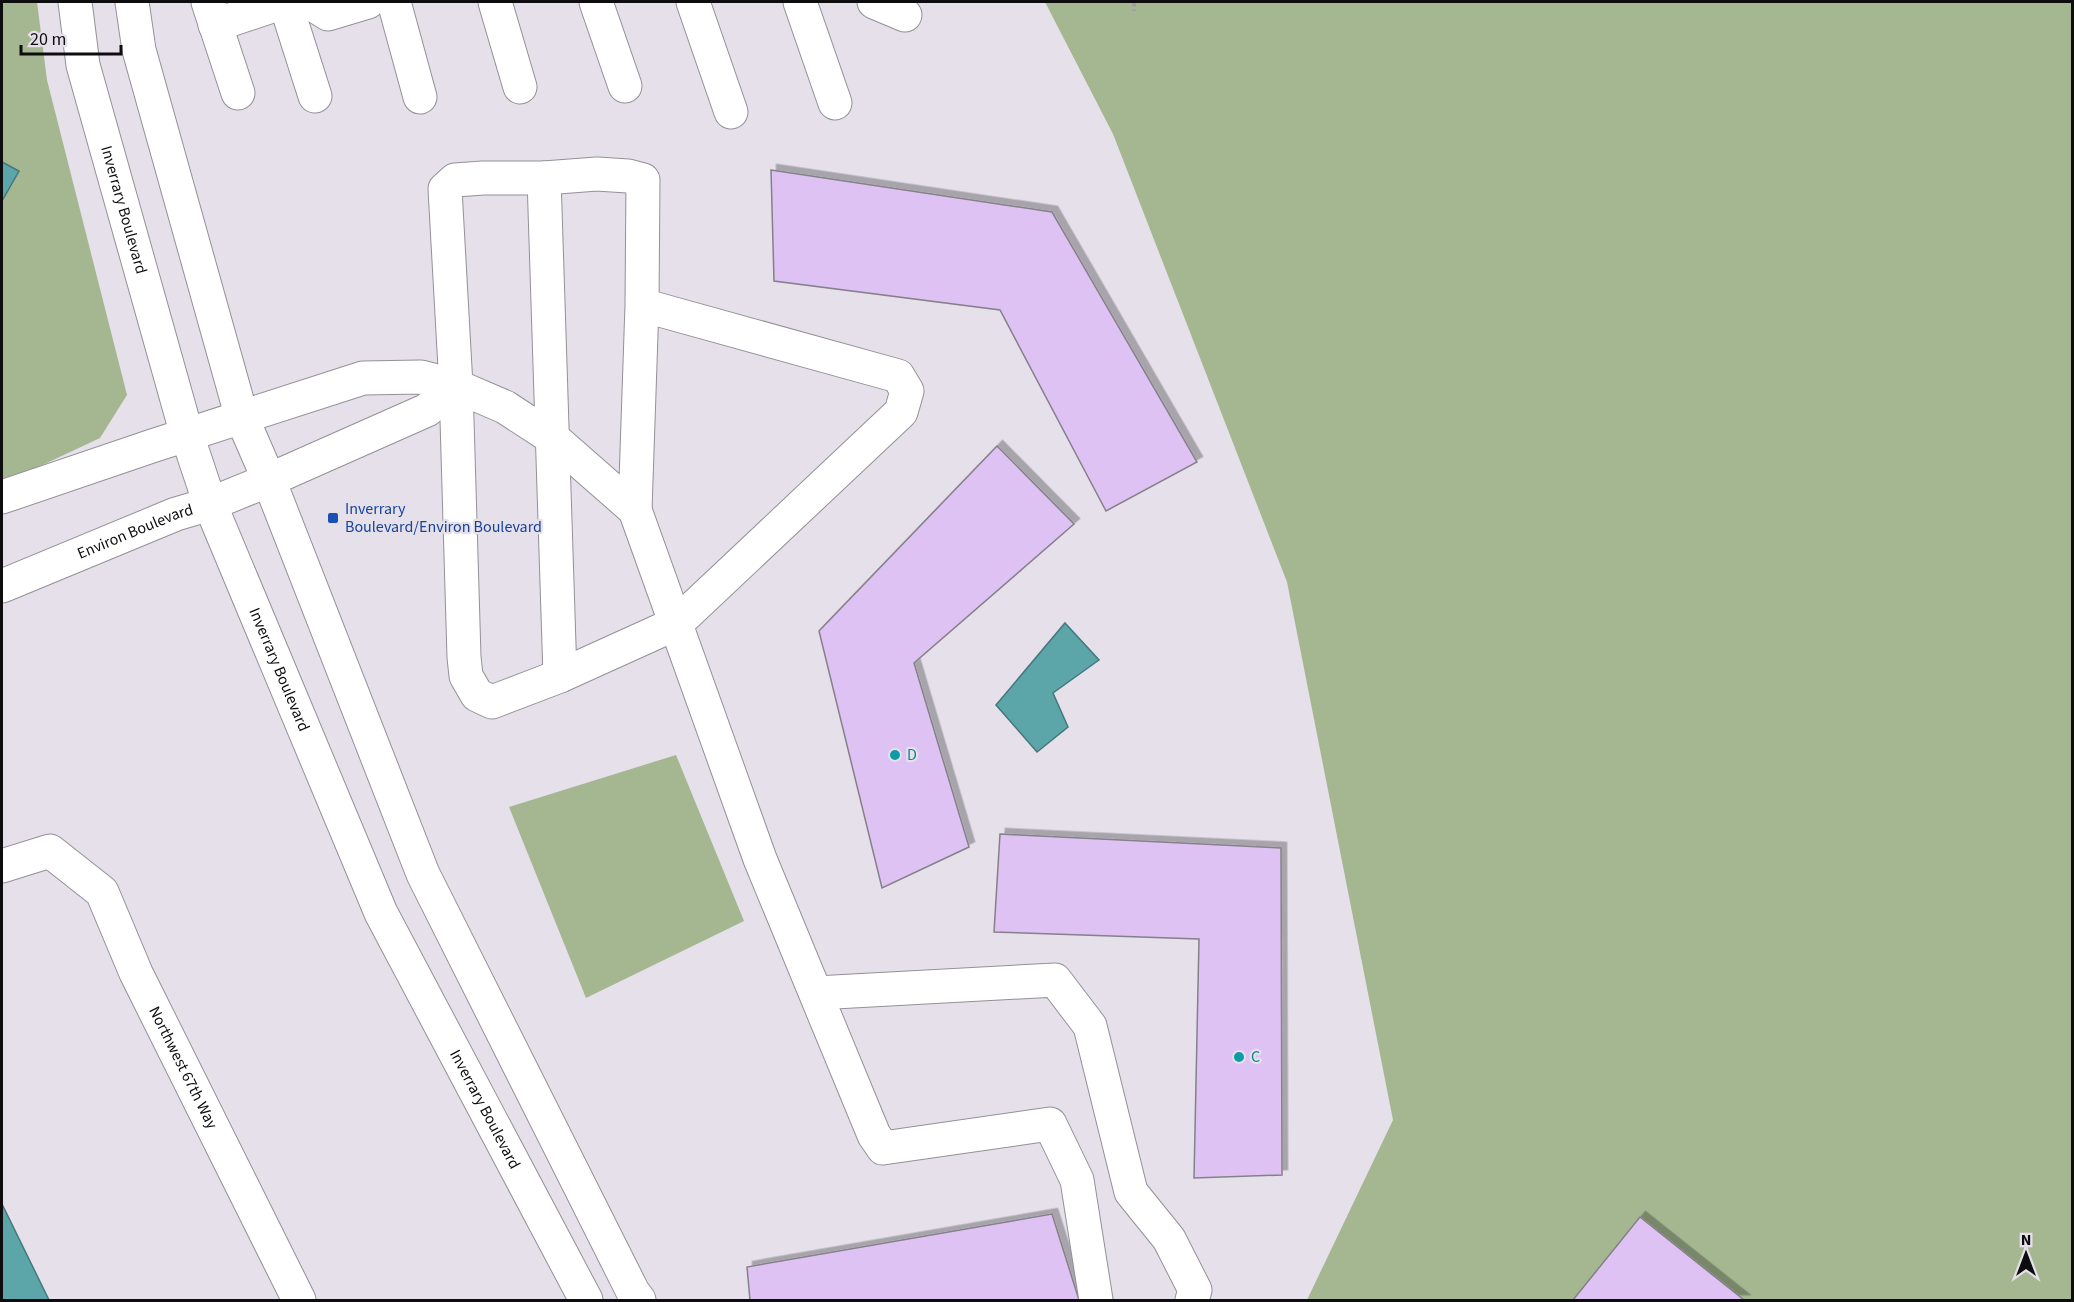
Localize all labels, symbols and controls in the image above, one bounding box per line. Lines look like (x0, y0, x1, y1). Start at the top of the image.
scale bar (21, 18, 122, 56)
text: 20 m (30, 27, 66, 52)
street label: Inverrary Boulevard (95, 143, 152, 277)
place label: Inverrary Boulevard/Environ Boulevard (345, 498, 542, 538)
street label: Environ Boulevard (74, 499, 196, 565)
marker: Inverrary Boulevard/Environ Boulevard (326, 511, 340, 525)
street label: Inverrary Boulevard (244, 604, 315, 735)
place label: D (907, 744, 917, 766)
marker: D (888, 748, 902, 762)
street label: Northwest 67th Way (143, 1003, 223, 1133)
street label: Inverrary Boulevard (444, 1046, 526, 1173)
place label: C (1251, 1046, 1260, 1068)
marker: C (1232, 1050, 1246, 1064)
north arrow (1996, 1224, 2056, 1284)
text: N (2021, 1229, 2031, 1251)

